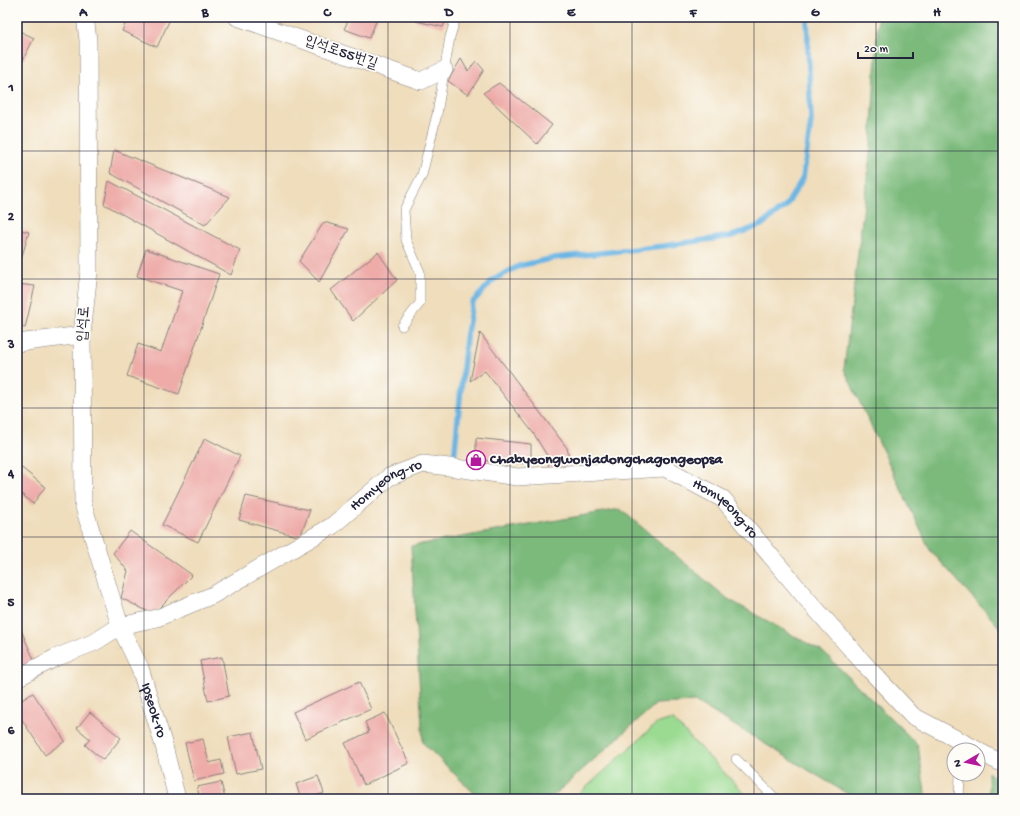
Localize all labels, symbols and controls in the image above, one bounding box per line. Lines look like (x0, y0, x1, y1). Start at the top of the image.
text: A (78, 6, 88, 21)
text: B (201, 6, 210, 21)
text: C (322, 6, 332, 21)
text: D (444, 6, 454, 21)
text: E (567, 6, 576, 21)
text: F (689, 6, 698, 21)
text: G (811, 6, 820, 21)
text: H (933, 6, 941, 21)
street label: 입석로55번길 (302, 32, 380, 74)
scale bar (858, 34, 913, 60)
text: 20 m (864, 43, 889, 57)
text: 1 (7, 81, 14, 96)
text: 2 (8, 210, 15, 225)
street label: 입석로 (74, 305, 94, 343)
text: 3 (7, 338, 15, 353)
shop icon: Chabyeongwonjadongchagongeopsa (465, 449, 487, 471)
place label: Chabyeongwonjadongchagongeopsa (489, 451, 723, 469)
street label: Homyeong-ro (346, 456, 425, 515)
text: 4 (7, 467, 15, 482)
street label: Homyeong-ro (689, 475, 762, 543)
text: 5 (8, 596, 15, 611)
street label: Ipseok-ro (136, 681, 170, 740)
text: 6 (8, 724, 15, 739)
north arrow (946, 742, 986, 782)
text: N (952, 759, 965, 768)

